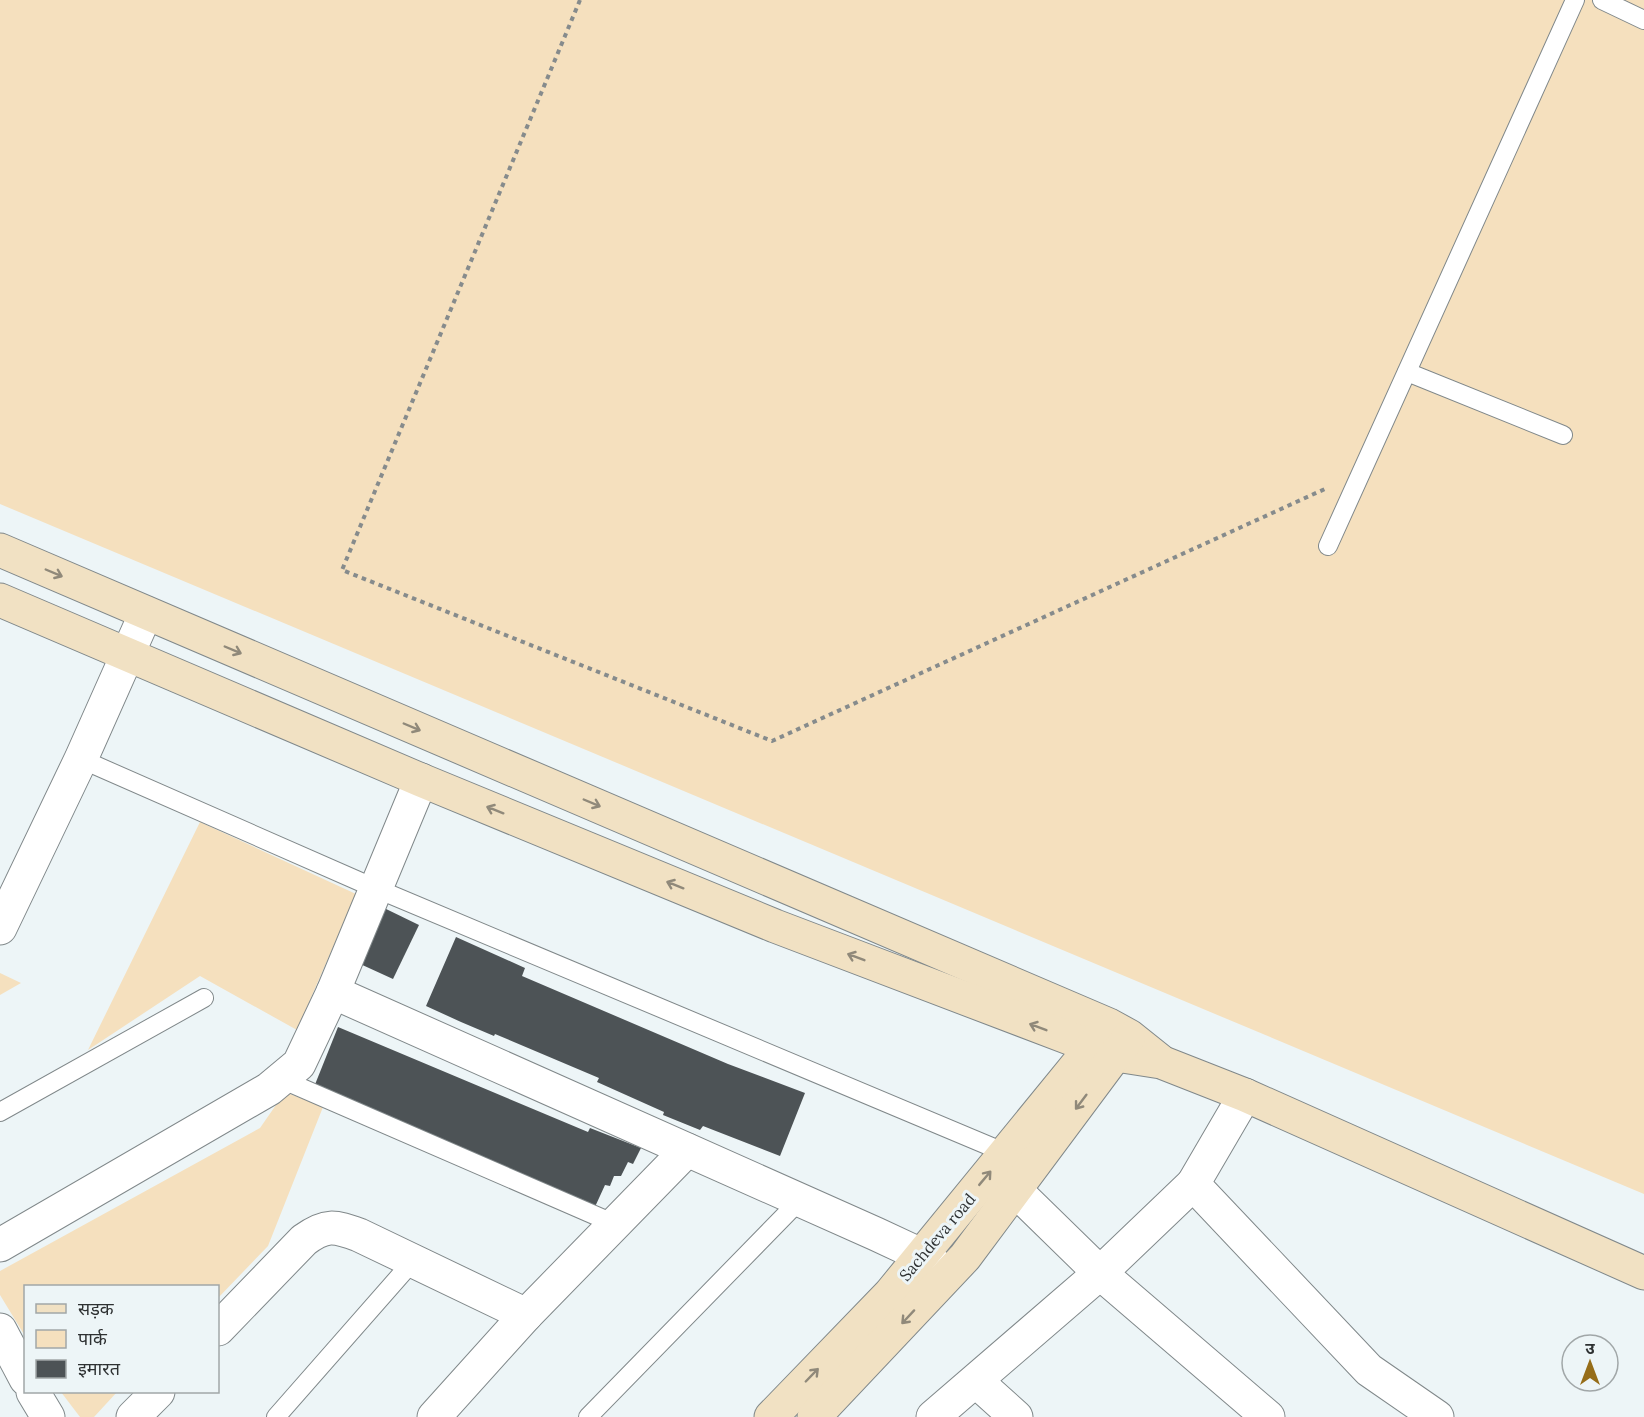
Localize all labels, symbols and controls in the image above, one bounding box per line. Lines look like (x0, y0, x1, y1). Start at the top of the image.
one-way arrow (44, 568, 62, 579)
one-way arrow (223, 645, 242, 656)
one-way arrow (403, 721, 421, 733)
one-way arrow (582, 798, 600, 809)
one-way arrow (486, 804, 504, 815)
one-way arrow (666, 879, 685, 890)
one-way arrow (847, 951, 866, 962)
one-way arrow (1029, 1021, 1048, 1032)
one-way arrow (1075, 1094, 1087, 1110)
one-way arrow (978, 1171, 992, 1186)
street label: Sachdeva road (895, 1189, 980, 1285)
legend (24, 1285, 219, 1393)
text: सड़क (78, 1297, 115, 1320)
one-way arrow (901, 1309, 915, 1324)
text: पार्क (78, 1327, 108, 1350)
north arrow (1560, 1333, 1620, 1393)
text: उ (1585, 1338, 1595, 1358)
text: इमारत (78, 1357, 121, 1380)
one-way arrow (804, 1368, 818, 1383)

